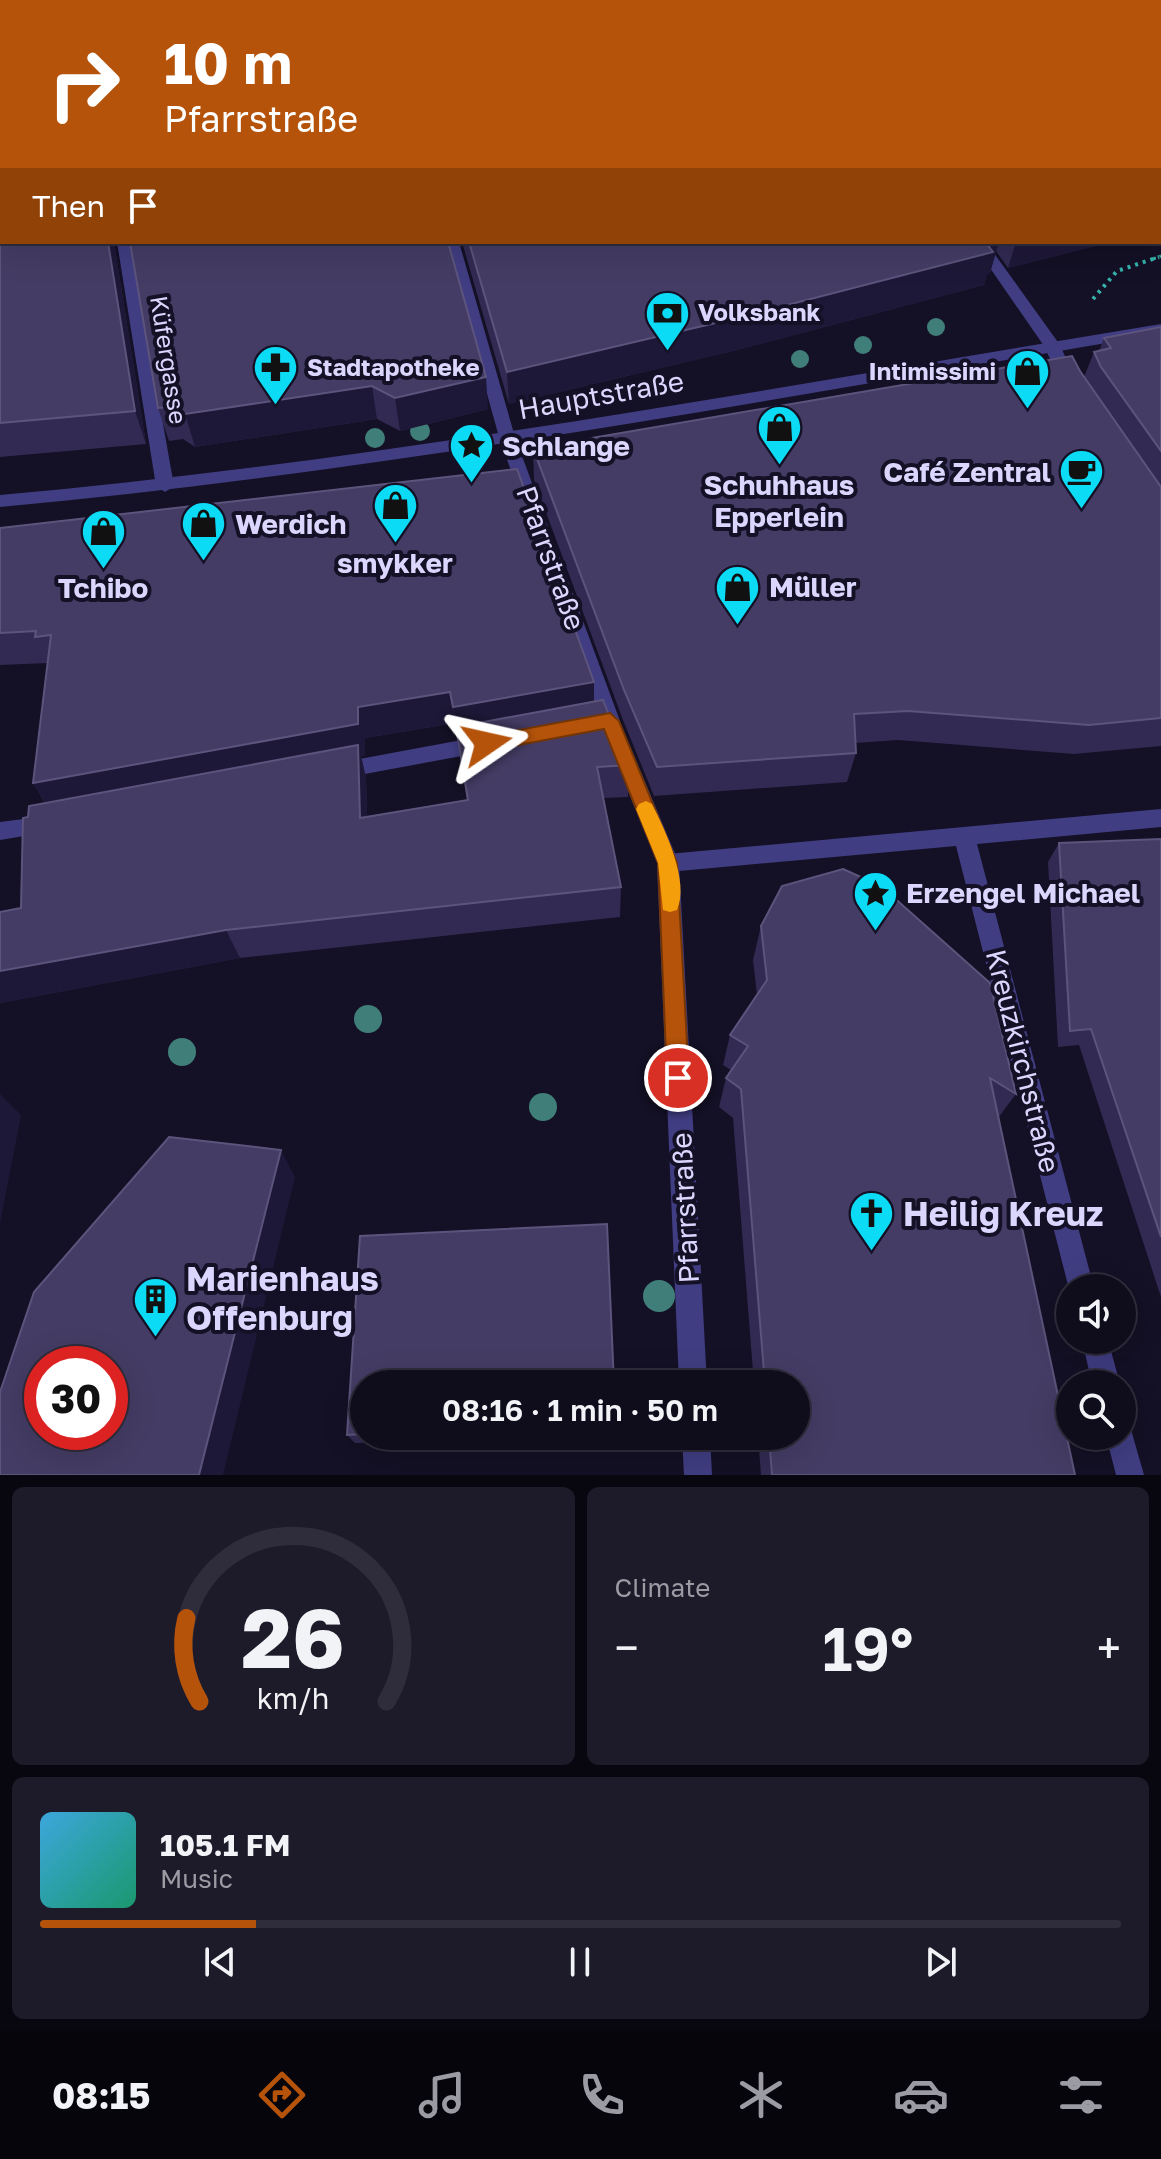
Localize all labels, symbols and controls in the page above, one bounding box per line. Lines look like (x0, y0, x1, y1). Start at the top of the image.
text: 10 m (164, 29, 292, 96)
icon: right (32, 32, 136, 136)
text: Pfarrstraße (164, 97, 358, 140)
icon: arrive (121, 184, 165, 228)
text: Then (32, 188, 105, 224)
bank icon: Volksbank (643, 289, 691, 352)
street label: Küfergasse (145, 293, 194, 426)
place label: Volksbank (698, 297, 820, 326)
pharmacy icon: Stadtapotheke (252, 344, 300, 407)
shop icon: Intimissimi (1003, 348, 1051, 411)
place label: Stadtapotheke (307, 352, 480, 381)
place label: Intimissimi (869, 356, 996, 385)
street label: Hauptstraße (516, 364, 686, 425)
shop icon: Schuhhaus Epperlein (755, 404, 803, 467)
place icon: Schlange (447, 422, 495, 485)
place label: Schlange (502, 429, 630, 462)
cafe icon: Café Zentral (1058, 448, 1106, 511)
place label: Café Zentral (883, 455, 1051, 488)
place label: Schuhhaus Epperlein (704, 468, 854, 533)
street label: Pfarrstraße (510, 481, 593, 634)
shop icon: smykker (371, 482, 419, 545)
shop icon: Werdich (180, 500, 228, 563)
shop icon: Tchibo (79, 507, 127, 570)
place label: Werdich (235, 507, 347, 540)
place label: smykker (337, 546, 453, 579)
shop icon: Müller (714, 563, 762, 626)
place label: Müller (769, 570, 857, 603)
place label: Tchibo (58, 571, 148, 604)
position arrow (445, 701, 529, 785)
place icon: Erzengel Michael (851, 869, 899, 932)
place label: Erzengel Michael (906, 876, 1140, 909)
street label: Kreuzkirchstraße (980, 946, 1067, 1176)
pin (644, 1044, 712, 1112)
icon: arrive (656, 1056, 700, 1100)
street label: Pfarrstraße (664, 1132, 705, 1284)
church icon: Heilig Kreuz (848, 1190, 896, 1253)
place label: Heilig Kreuz (903, 1193, 1103, 1233)
place label: Marienhaus Offenburg (186, 1258, 379, 1337)
map controls (1056, 1274, 1136, 1450)
button: sound (1056, 1274, 1136, 1354)
building icon: Marienhaus Offenburg (131, 1275, 179, 1338)
speed limit sign: 30 (24, 1346, 128, 1450)
button: search (1056, 1370, 1136, 1450)
text: 08:16 · 1 min · 50 m (442, 1392, 718, 1428)
text: Climate (615, 1572, 710, 1603)
text: 26 (241, 1586, 345, 1686)
text: 19° (822, 1612, 913, 1684)
text: − (615, 1621, 639, 1674)
text: + (1097, 1621, 1121, 1674)
text: km/h (257, 1681, 330, 1715)
text: 105.1 FM (160, 1827, 290, 1863)
text: Music (160, 1863, 233, 1894)
icon: previous (198, 1940, 242, 1984)
icon: pause (558, 1940, 602, 1984)
icon: next (919, 1940, 963, 1984)
icon: directions (254, 2067, 310, 2123)
icon: music (414, 2067, 470, 2123)
icon: phone (574, 2067, 630, 2123)
icon: climate (733, 2067, 789, 2123)
icon: car (893, 2067, 949, 2123)
icon: filters (1053, 2067, 1109, 2123)
text: 08:15 (52, 2074, 150, 2117)

